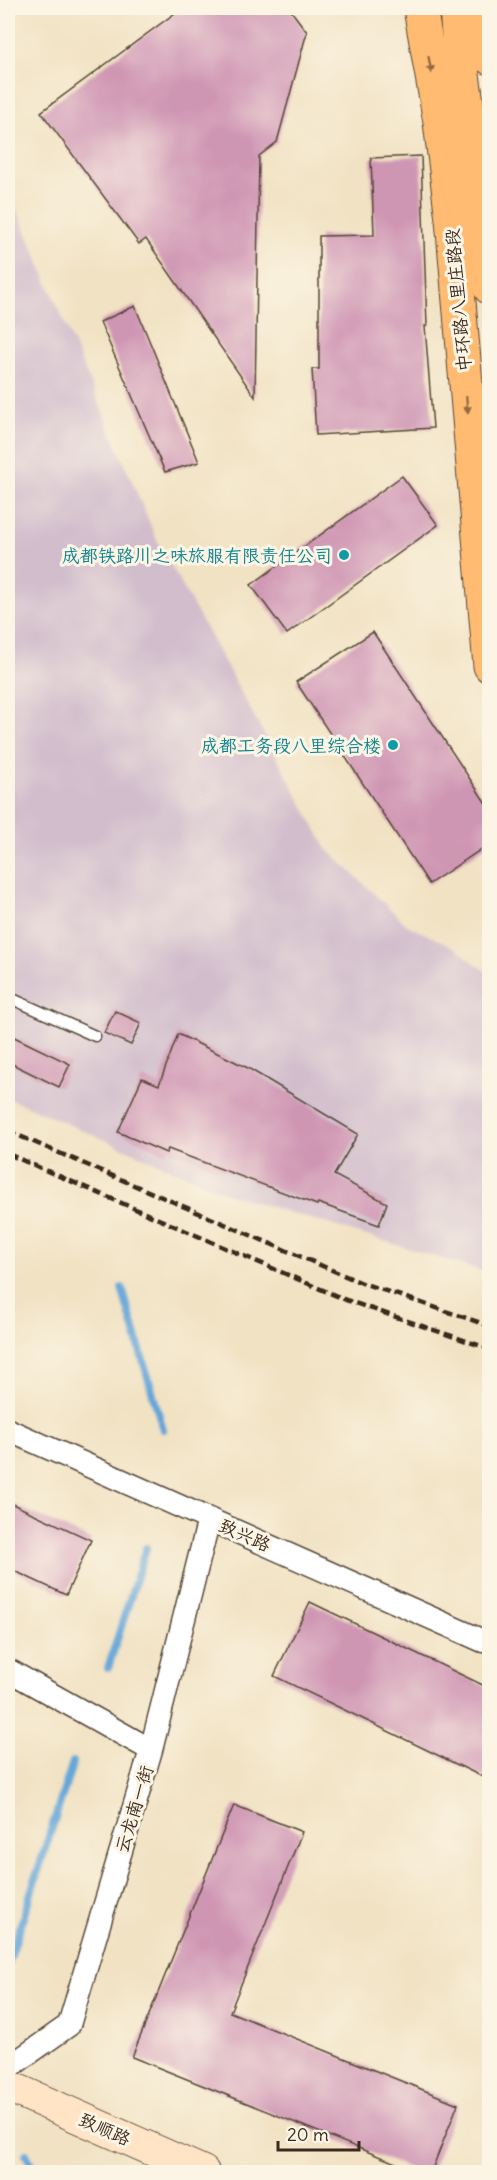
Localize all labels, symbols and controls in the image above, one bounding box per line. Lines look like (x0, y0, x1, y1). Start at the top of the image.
one-way arrow (426, 56, 435, 75)
street label: 中环路八里庄路段 (440, 227, 476, 373)
one-way arrow (462, 395, 472, 414)
place label: 成都铁路川之味旅服有限责任公司 (62, 544, 332, 567)
marker: 成都铁路川之味旅服有限责任公司 (337, 548, 351, 562)
place label: 成都工务段八里综合楼 (201, 734, 381, 757)
marker: 成都工务段八里综合楼 (386, 738, 400, 752)
street label: 致兴路 (216, 1514, 274, 1556)
street label: 云龙南一街 (110, 1763, 158, 1855)
street label: 致顺路 (76, 2108, 134, 2150)
scale bar (278, 2114, 359, 2152)
text: 20 m (287, 2123, 329, 2146)

